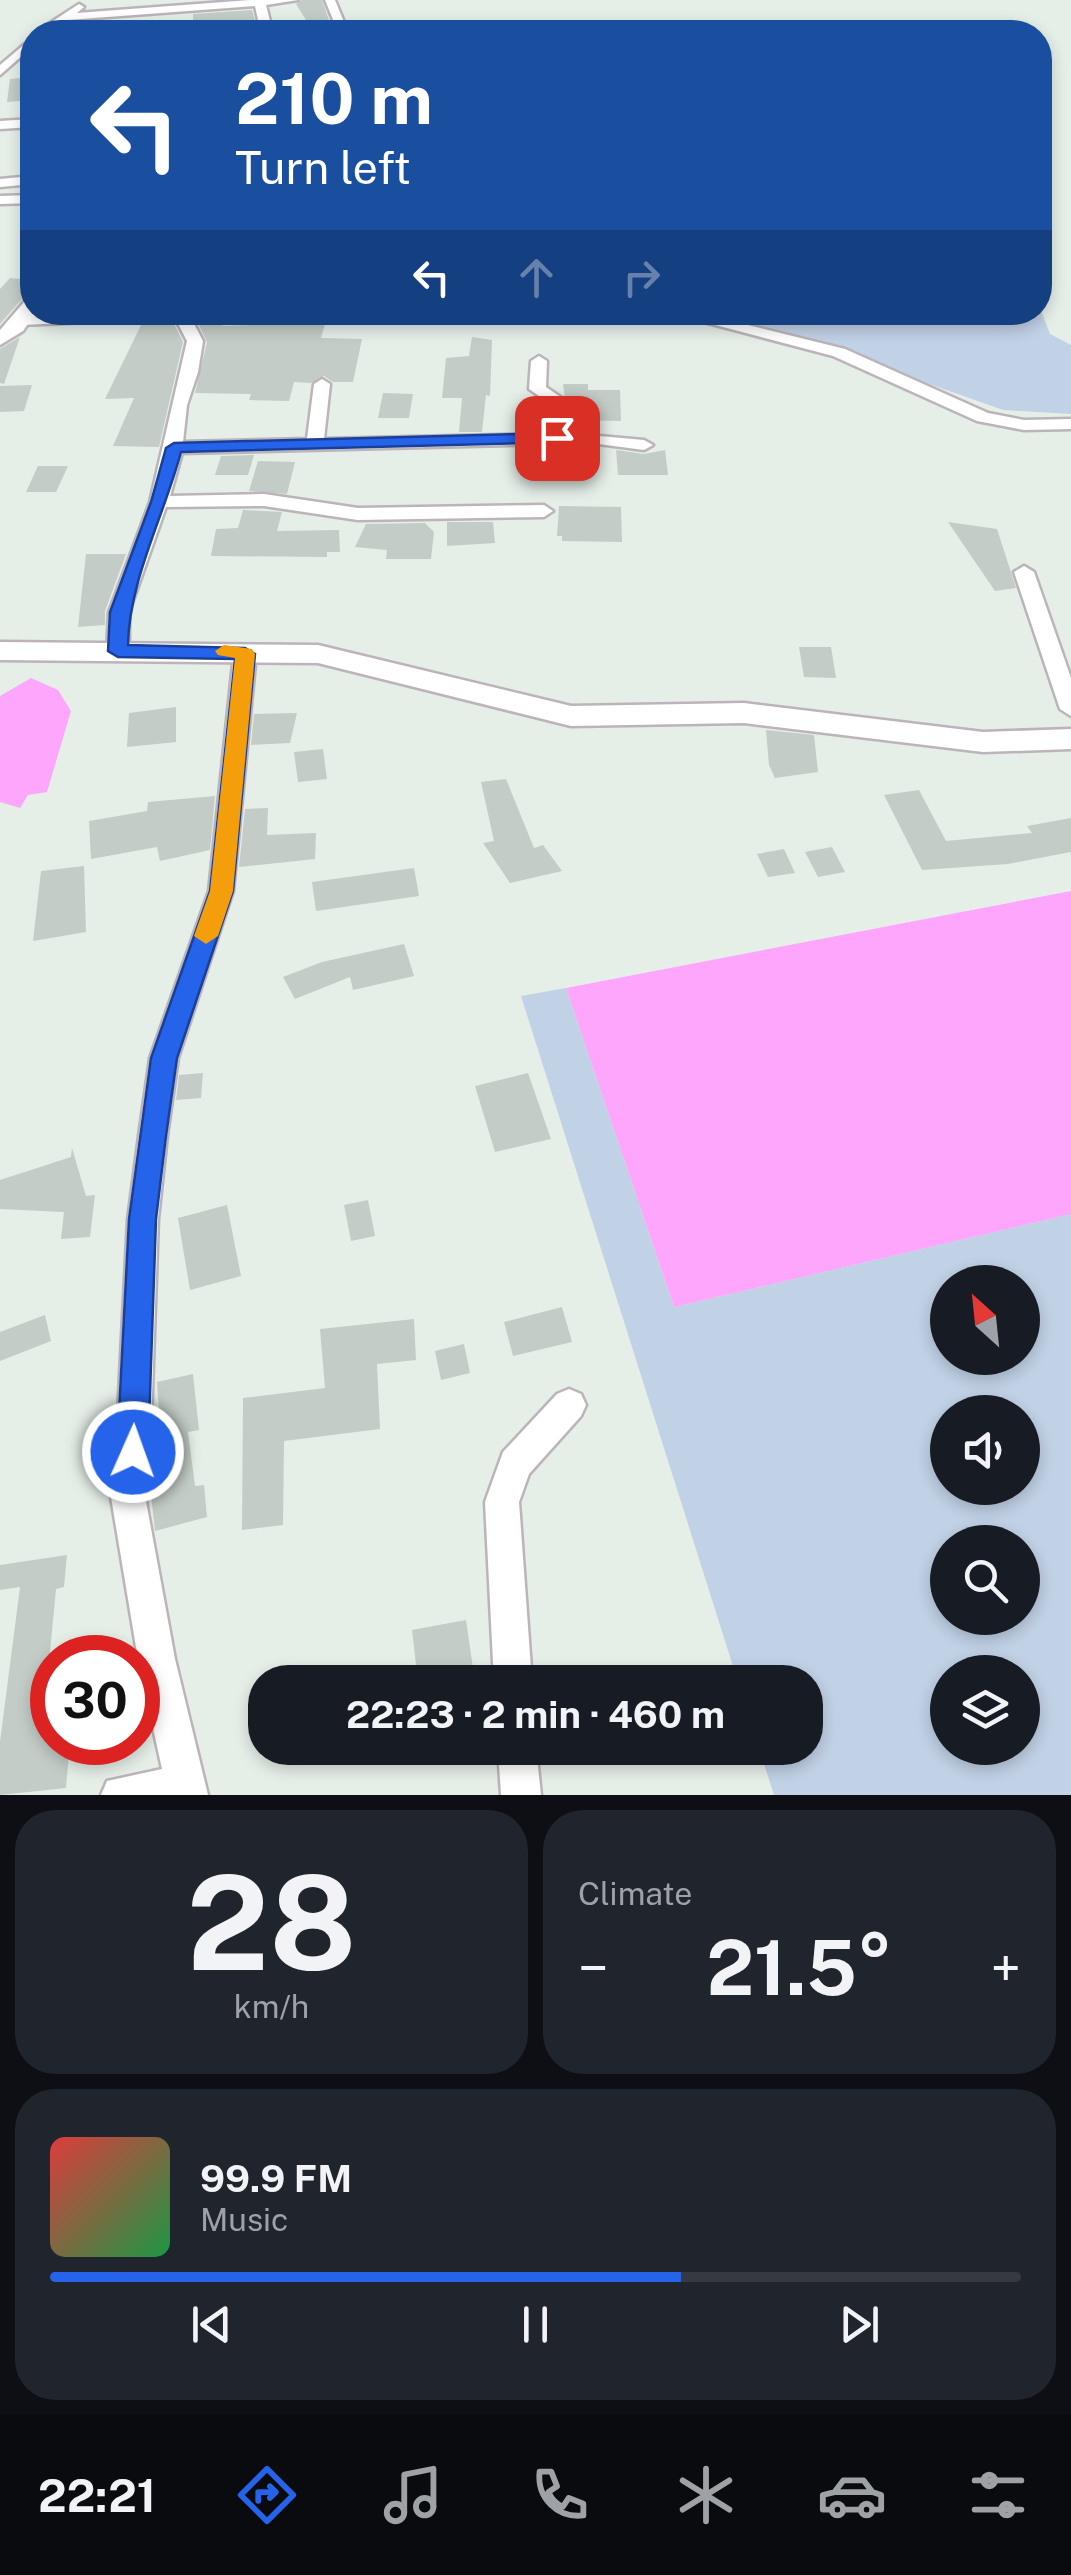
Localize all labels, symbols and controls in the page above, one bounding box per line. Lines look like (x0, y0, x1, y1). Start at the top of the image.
text: 210 m (235, 57, 433, 140)
icon: left (70, 60, 200, 190)
text: Turn left (235, 141, 411, 194)
icon: left (404, 250, 459, 305)
icon: ahead (509, 250, 564, 305)
icon: right (614, 250, 669, 305)
pin (515, 396, 600, 481)
icon: arrive (530, 411, 585, 466)
north arrow (930, 1265, 1040, 1375)
map controls (930, 1265, 1040, 1765)
button: sound (930, 1395, 1040, 1505)
position arrow (81, 1400, 185, 1504)
button: search (930, 1525, 1040, 1635)
speed limit sign: 30 (30, 1635, 160, 1765)
button: layers (930, 1655, 1040, 1765)
text: 22:23 · 2 min · 460 m (346, 1692, 725, 1737)
text: 28 (187, 1847, 356, 1999)
text: Climate (578, 1875, 692, 1912)
text: 21.5° (706, 1924, 893, 2012)
text: − (578, 1936, 609, 2000)
text: + (991, 1936, 1021, 2000)
text: km/h (234, 1988, 309, 2025)
text: 99.9 FM (200, 2156, 352, 2201)
text: Music (200, 2201, 288, 2238)
icon: previous (184, 2297, 239, 2352)
icon: pause (508, 2297, 563, 2352)
icon: next (832, 2297, 887, 2352)
icon: directions (232, 2460, 302, 2530)
icon: music (378, 2460, 448, 2530)
icon: phone (525, 2460, 595, 2530)
icon: climate (671, 2460, 741, 2530)
icon: car (817, 2460, 887, 2530)
icon: filters (963, 2460, 1033, 2530)
text: 22:21 (38, 2469, 156, 2522)

